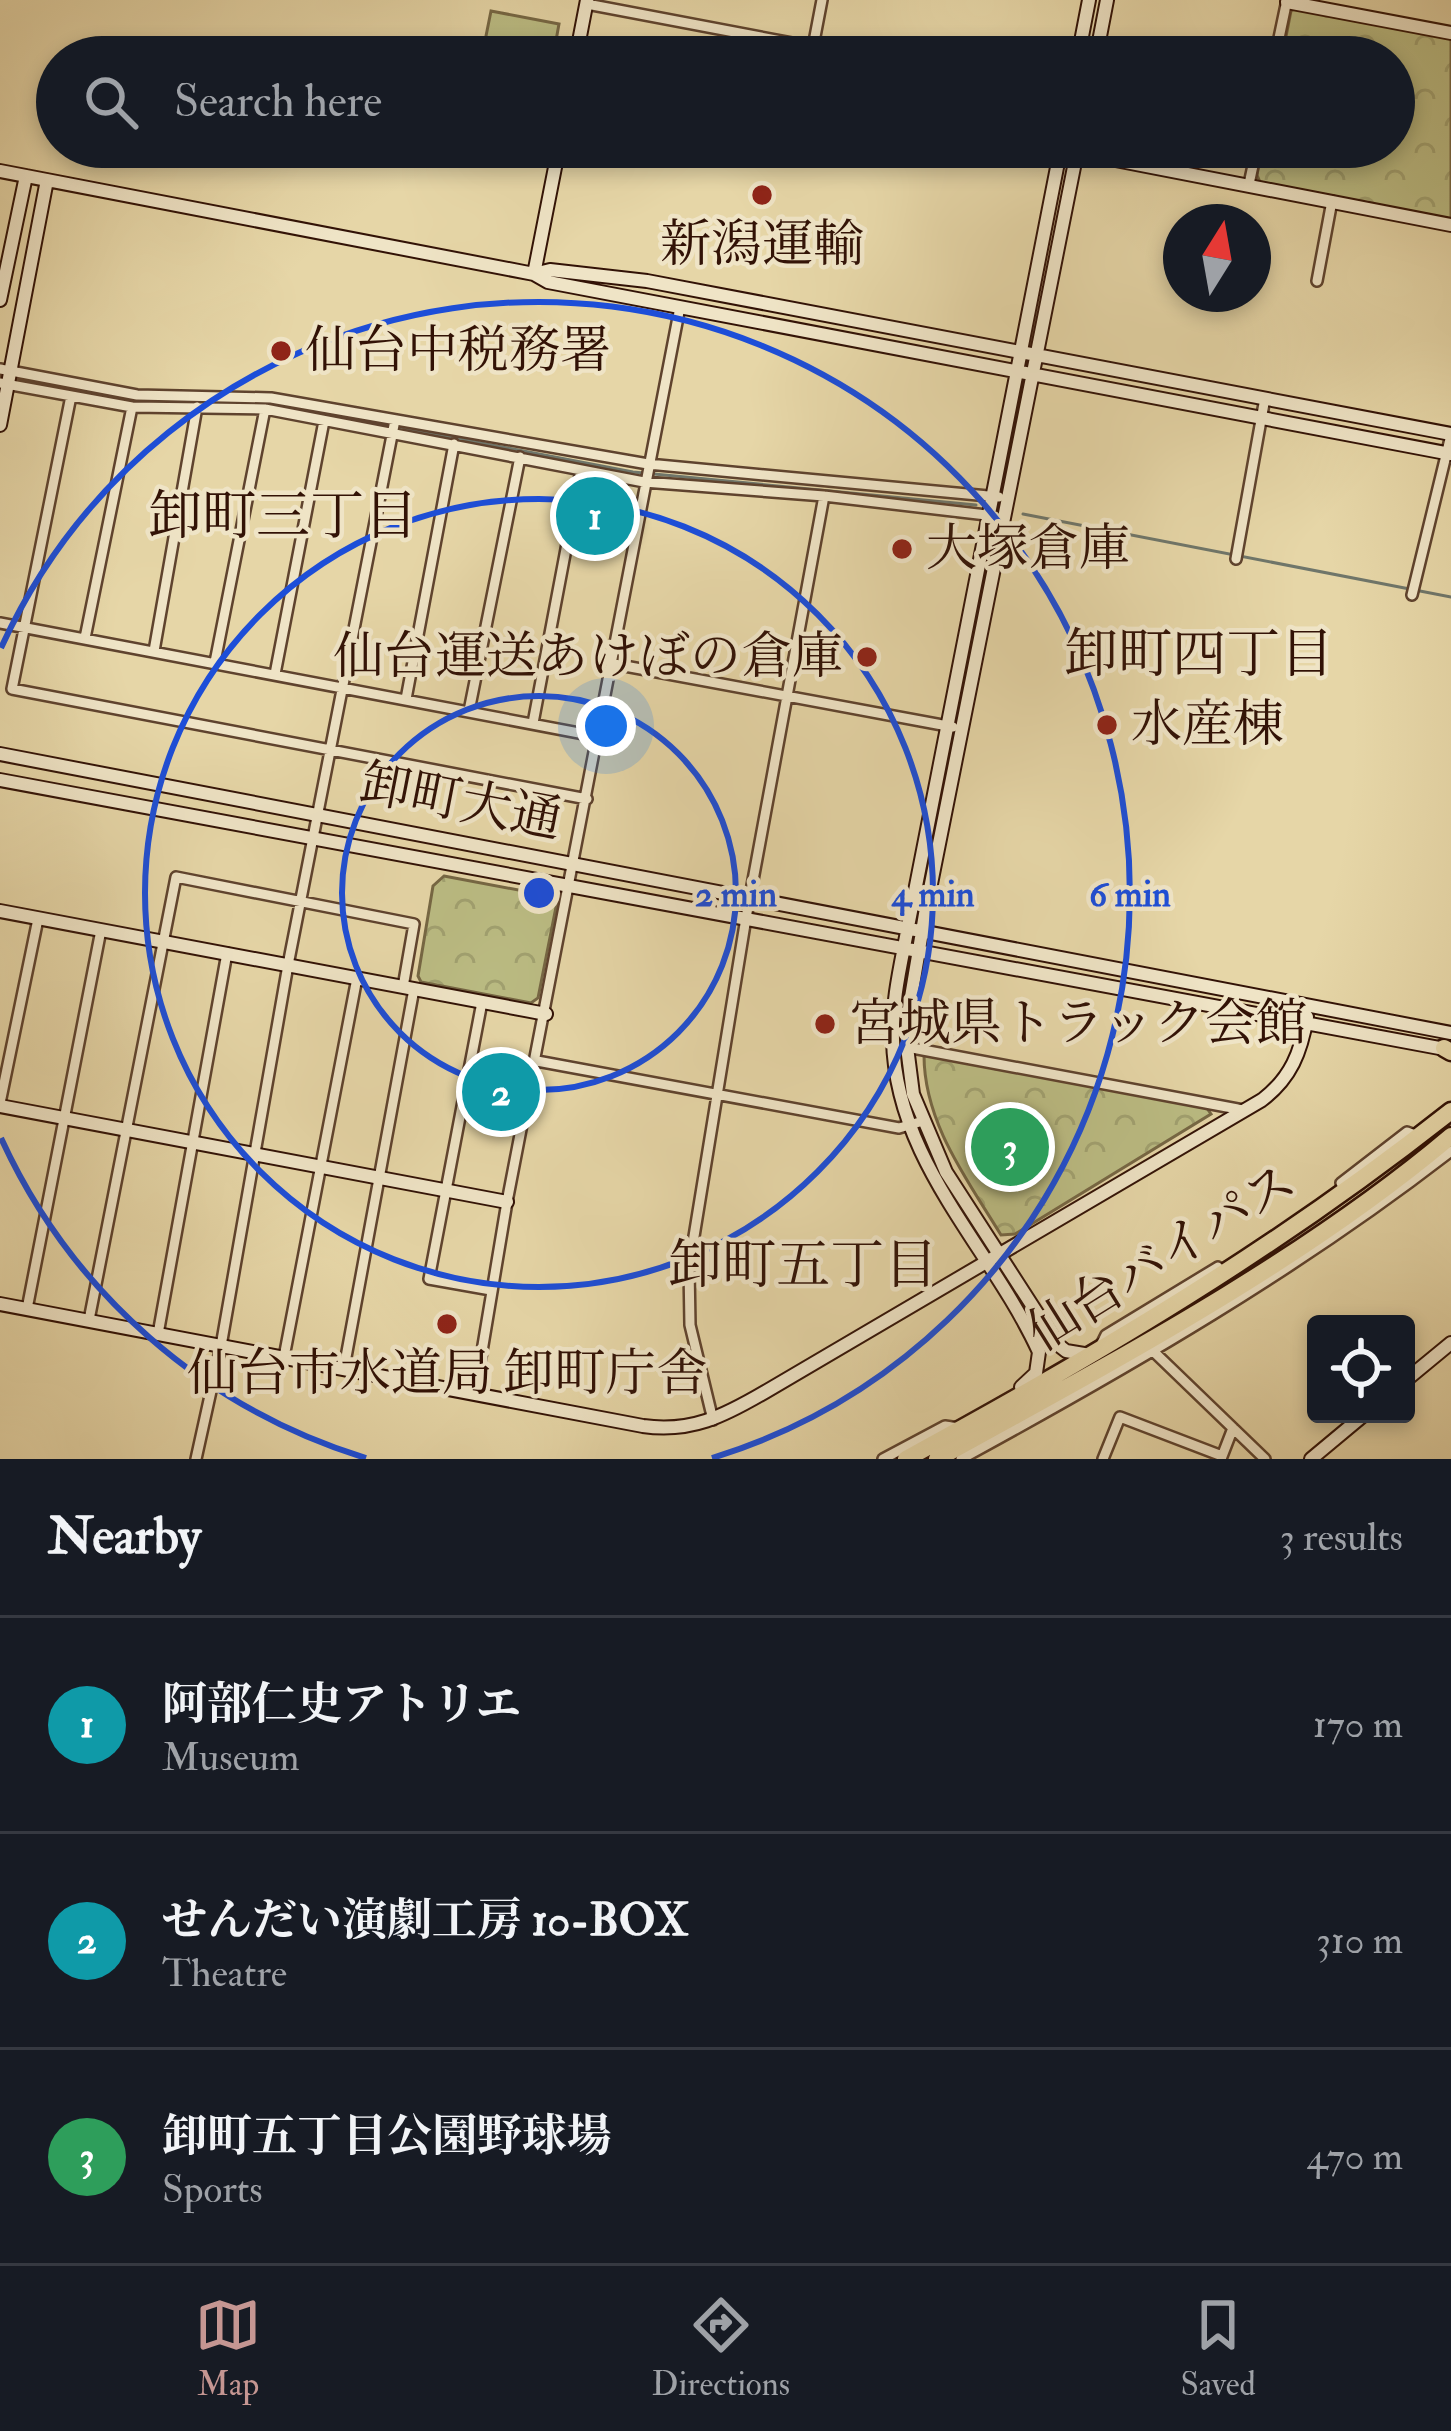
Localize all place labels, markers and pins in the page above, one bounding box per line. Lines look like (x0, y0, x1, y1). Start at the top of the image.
marker: 新潟運輸 (749, 182, 775, 208)
place label: 新潟運輸 (660, 213, 864, 277)
place label: 仙台中税務署 (305, 319, 611, 383)
marker: 仙台中税務署 (268, 338, 294, 364)
pin: 1 (556, 471, 634, 561)
place label: 大塚倉庫 (926, 517, 1130, 581)
marker: 大塚倉庫 (889, 536, 915, 562)
place label: 仙台運送あけぼの倉庫 (333, 625, 843, 689)
marker: 仙台運送あけぼの倉庫 (854, 644, 880, 670)
place label: 水産棟 (1131, 693, 1284, 757)
marker: 水産棟 (1094, 712, 1120, 738)
centre of rings (518, 872, 560, 914)
place label: 宮城県トラック会館 (849, 992, 1307, 1056)
marker: 宮城県トラック会館 (812, 1011, 838, 1037)
pin: 2 (462, 1047, 540, 1137)
pin: 3 (971, 1102, 1049, 1192)
marker: 仙台市水道局 卸町庁舎 (434, 1311, 460, 1337)
place label: 仙台市水道局 卸町庁舎 (187, 1342, 707, 1406)

